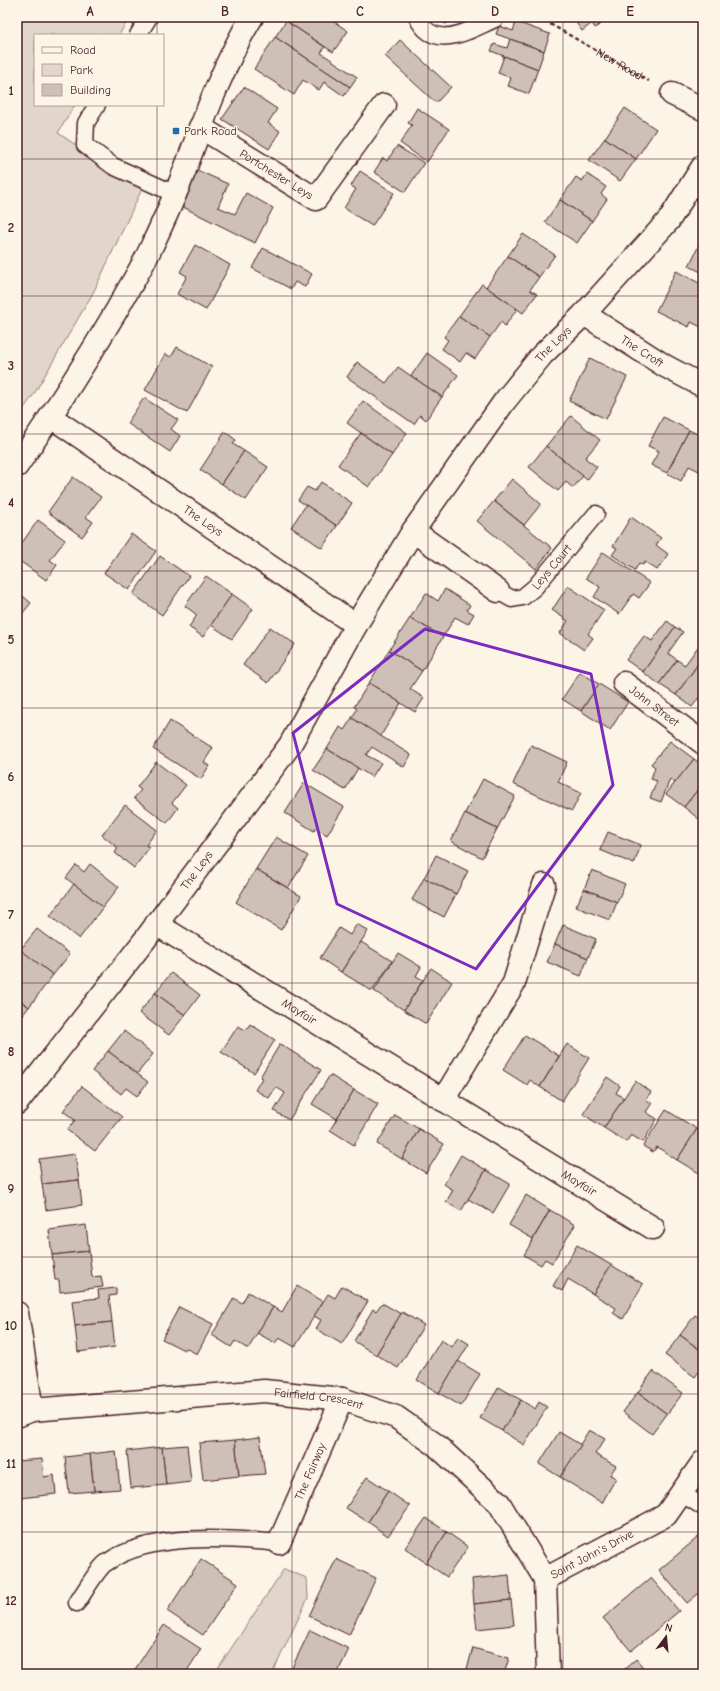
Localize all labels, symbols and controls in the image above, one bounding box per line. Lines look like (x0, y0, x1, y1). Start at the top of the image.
text: A (86, 4, 94, 19)
text: B (221, 4, 229, 19)
text: C (356, 4, 364, 19)
text: D (491, 4, 499, 19)
text: E (626, 4, 634, 19)
legend (34, 34, 164, 106)
text: Road (70, 43, 96, 57)
street label: New Road (594, 45, 645, 83)
text: Park (70, 63, 93, 77)
text: 1 (8, 83, 14, 98)
text: Building (70, 83, 111, 97)
place label: Park Road (184, 124, 237, 138)
marker: Park Road (171, 126, 181, 136)
street label: Portchester Leys (237, 146, 316, 202)
text: 2 (8, 220, 14, 235)
street label: The Leys (532, 323, 574, 365)
street label: The Croft (618, 332, 666, 370)
text: 3 (8, 358, 14, 373)
text: 4 (8, 495, 14, 510)
street label: The Leys (181, 502, 226, 539)
street label: Leys Court (529, 541, 575, 592)
text: 5 (8, 632, 15, 647)
street label: John Street (627, 683, 682, 730)
text: 6 (8, 769, 15, 784)
street label: The Leys (178, 848, 216, 892)
text: 7 (8, 907, 14, 922)
street label: Mayfair (279, 996, 320, 1028)
text: 8 (8, 1044, 14, 1059)
street label: Mayfair (559, 1167, 599, 1199)
text: 9 (8, 1181, 15, 1196)
text: 10 (5, 1318, 17, 1333)
street label: Fairfield Crescent (273, 1385, 365, 1413)
street label: The Fairway (292, 1440, 329, 1502)
text: 11 (6, 1456, 16, 1471)
street label: Saint John's Drive (548, 1527, 636, 1582)
text: 12 (5, 1593, 17, 1608)
north arrow (646, 1617, 686, 1657)
text: N (663, 1621, 674, 1635)

